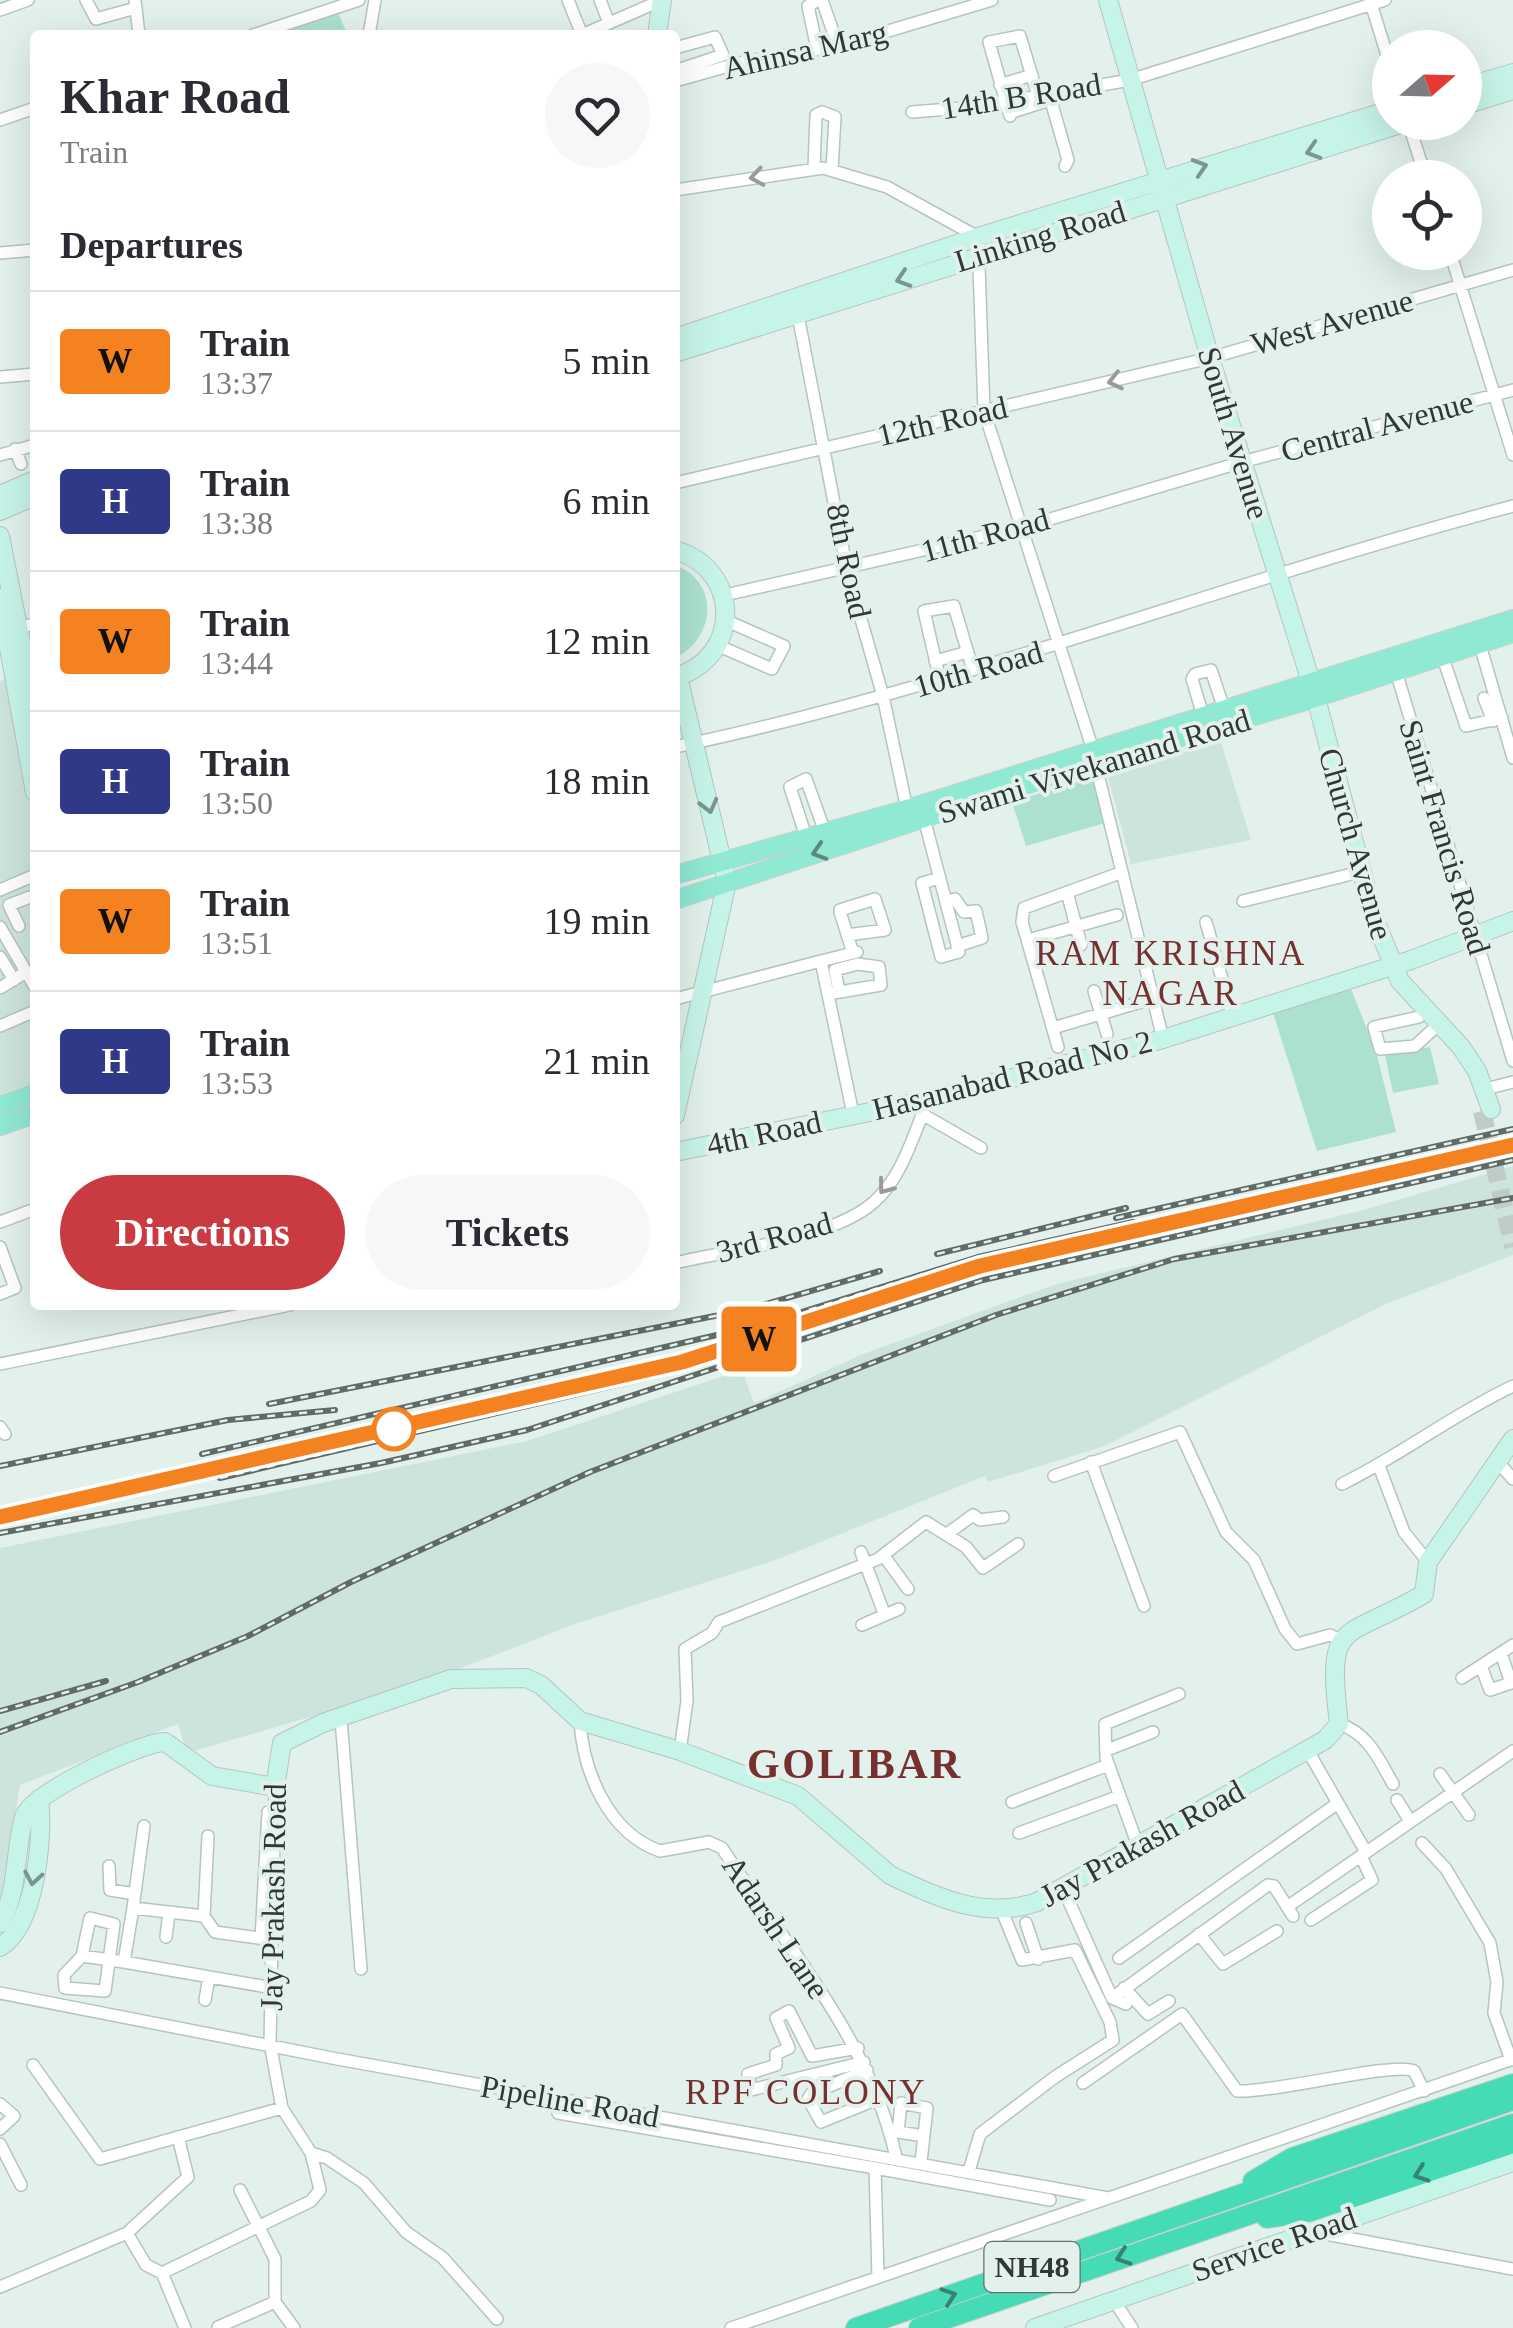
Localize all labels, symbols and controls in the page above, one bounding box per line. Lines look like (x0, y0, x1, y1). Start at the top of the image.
street label: Ahinsa Marg (719, 14, 891, 86)
north arrow (1372, 30, 1482, 140)
map controls (1372, 30, 1482, 270)
button: heart (545, 63, 650, 168)
street label: 14th B Road (938, 66, 1104, 126)
text: Khar Road (60, 70, 290, 123)
text: Train (60, 134, 128, 170)
one-way arrow (1306, 140, 1323, 160)
one-way arrow (1191, 158, 1208, 179)
button: locate (1372, 160, 1482, 270)
one-way arrow (749, 165, 765, 186)
street label: Linking Road (950, 193, 1130, 279)
text: Departures (60, 224, 243, 266)
one-way arrow (895, 268, 912, 288)
street label: West Avenue (1247, 282, 1417, 362)
text: Train (200, 322, 290, 364)
text: 5 min (562, 340, 650, 382)
text: W (98, 342, 133, 381)
street label: South Avenue (1191, 343, 1277, 523)
text: 13:37 (200, 365, 273, 401)
one-way arrow (1107, 369, 1124, 390)
street label: Central Avenue (1277, 383, 1477, 469)
street label: 12th Road (873, 389, 1011, 453)
text: Train (200, 462, 290, 504)
text: 6 min (562, 480, 650, 522)
text: H (101, 482, 129, 521)
street label: 8th Road (819, 500, 879, 622)
street label: 11th Road (917, 501, 1053, 569)
text: 13:38 (200, 505, 273, 541)
text: Train (200, 602, 290, 644)
text: 12 min (543, 620, 650, 662)
text: W (98, 622, 133, 661)
street label: 10th Road (909, 633, 1047, 705)
text: 13:44 (200, 645, 273, 681)
street label: Swami Vivekanand Road (934, 701, 1254, 831)
street label: Saint Francis Road (1392, 715, 1498, 959)
text: Train (200, 742, 290, 784)
street label: Church Avenue (1311, 744, 1401, 944)
text: 18 min (543, 760, 650, 802)
text: H (101, 762, 129, 801)
text: 13:50 (200, 785, 273, 821)
one-way arrow (697, 797, 718, 814)
one-way arrow (812, 840, 829, 861)
text: Train (200, 882, 290, 924)
text: 19 min (543, 900, 650, 942)
text: W (98, 902, 133, 941)
text: 13:51 (200, 925, 273, 961)
district label: RAM KRISHNA NAGAR (1035, 934, 1307, 1013)
text: Train (200, 1022, 290, 1064)
street label: Hasanabad Road No 2 (868, 1023, 1156, 1127)
text: 21 min (543, 1040, 650, 1082)
text: H (101, 1042, 129, 1081)
text: 13:53 (200, 1065, 273, 1101)
street label: 4th Road (703, 1103, 825, 1163)
button: Directions (60, 1175, 345, 1290)
button: Tickets (365, 1175, 650, 1290)
one-way arrow (880, 1176, 897, 1194)
street label: 3rd Road (712, 1204, 836, 1270)
line badge: W (726, 1306, 792, 1372)
text: W (742, 1320, 777, 1359)
unlabelled marker (373, 1408, 415, 1450)
district label: GOLIBAR (747, 1741, 963, 1787)
street label: Jay Prakash Road (1034, 1772, 1250, 1914)
street label: Jay Prakash Road (253, 1783, 293, 2011)
street label: Adarsh Lane (715, 1849, 837, 2005)
one-way arrow (23, 1870, 44, 1887)
street label: Pipeline Road (478, 2068, 662, 2134)
district label: RPF COLONY (685, 2073, 927, 2112)
one-way arrow (1413, 2163, 1430, 2183)
street label: Service Road (1187, 2199, 1361, 2289)
road number: NH48 (984, 2242, 1080, 2292)
one-way arrow (1116, 2246, 1133, 2266)
one-way arrow (939, 2288, 956, 2308)

